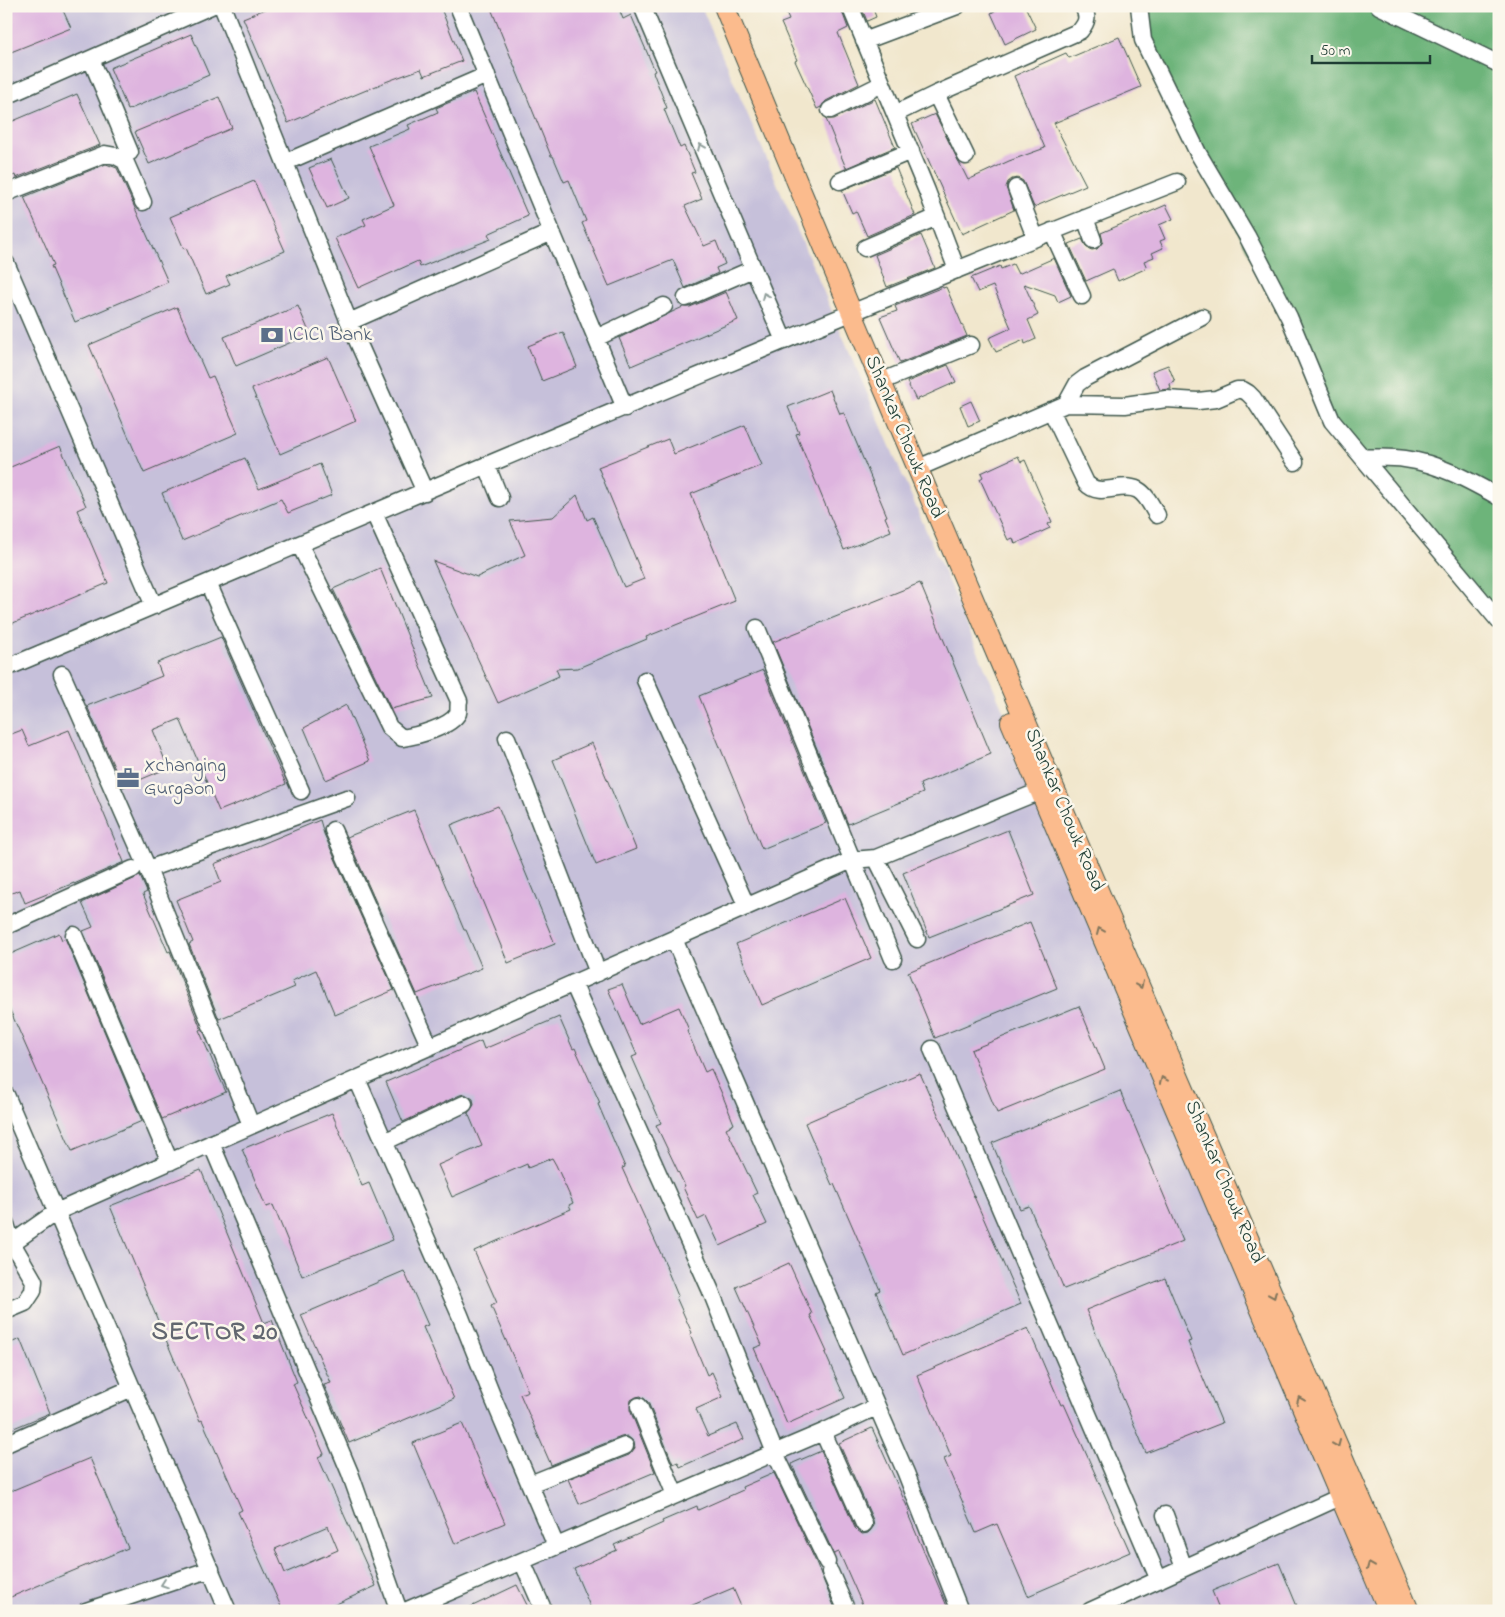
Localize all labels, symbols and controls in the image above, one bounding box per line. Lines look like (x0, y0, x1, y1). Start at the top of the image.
scale bar (1312, 32, 1430, 64)
text: 50 m (1320, 40, 1351, 62)
one-way arrow (697, 143, 707, 151)
one-way arrow (760, 292, 771, 301)
place label: ICICI Bank (288, 321, 372, 350)
bank icon: ICICI Bank (259, 322, 285, 348)
street label: Shankar Chowk Road (857, 351, 951, 523)
street label: Shankar Chowk Road (1017, 724, 1111, 896)
place label: Xchanging Gurgaon (144, 752, 226, 805)
office icon: Xchanging Gurgaon (115, 765, 141, 791)
one-way arrow (1095, 927, 1106, 936)
one-way arrow (1133, 980, 1144, 989)
one-way arrow (1159, 1077, 1169, 1085)
street label: Shankar Chowk Road (1177, 1096, 1271, 1268)
one-way arrow (1266, 1290, 1277, 1299)
district label: SECTOR 20 (152, 1315, 278, 1351)
one-way arrow (1296, 1396, 1307, 1405)
one-way arrow (1331, 1439, 1342, 1448)
one-way arrow (1366, 1562, 1377, 1571)
one-way arrow (161, 1578, 169, 1588)

